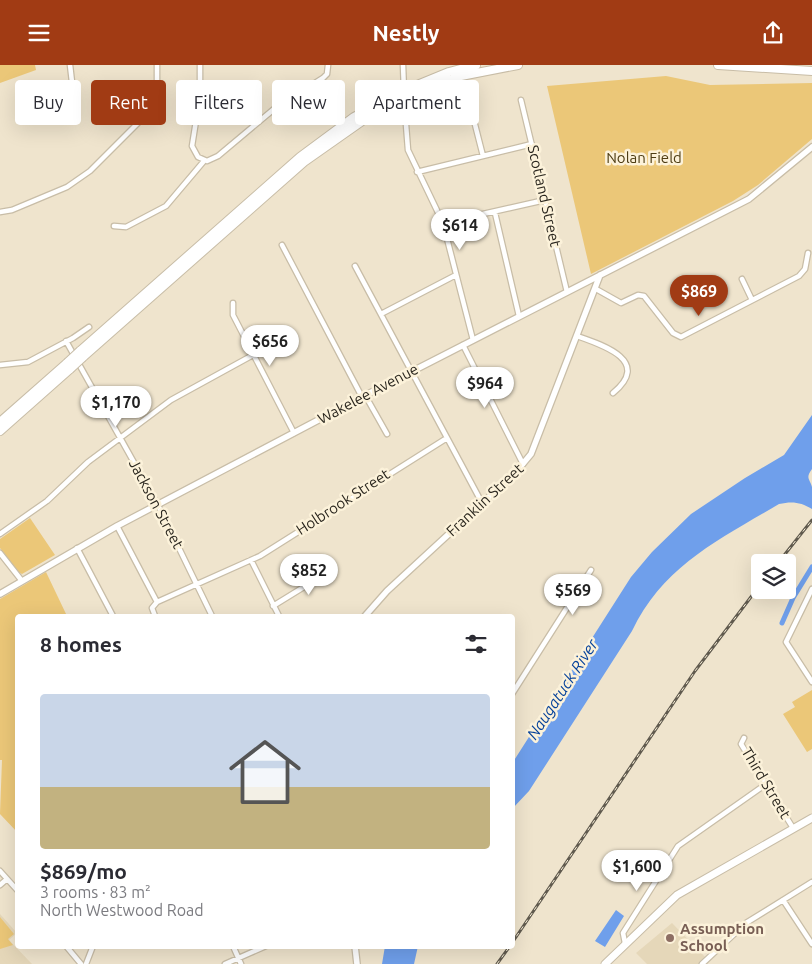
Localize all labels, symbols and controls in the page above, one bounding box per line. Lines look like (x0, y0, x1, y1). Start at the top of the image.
icon: menu (25, 19, 53, 47)
icon: share (759, 19, 787, 47)
text: Nestly (372, 20, 440, 45)
chip: Buy (15, 80, 81, 125)
chip: Rent (91, 80, 166, 125)
chip: Filters (176, 80, 262, 125)
chip: New (272, 80, 345, 125)
chip: Apartment (355, 80, 479, 125)
street label: Scotland Street (525, 143, 564, 248)
park label: Nolan Field (606, 149, 682, 166)
pin: $614 (430, 209, 490, 251)
text: $614 (442, 216, 478, 234)
pin: $869 (669, 275, 729, 317)
text: $869 (681, 282, 717, 300)
pin: $656 (240, 325, 300, 367)
text: $656 (252, 332, 288, 350)
street label: Wakelee Avenue (315, 360, 421, 427)
pin: $964 (455, 367, 515, 409)
text: $964 (467, 374, 503, 392)
pin: $1,170 (75, 385, 157, 428)
text: $1,170 (91, 393, 141, 411)
street label: Jackson Street (126, 456, 187, 551)
street label: Franklin Street (443, 460, 527, 539)
street label: Holbrook Street (293, 465, 393, 538)
pin: $852 (279, 553, 339, 596)
map controls (751, 554, 796, 599)
button: layers (751, 554, 796, 599)
text: $852 (291, 561, 327, 579)
pin: $569 (543, 573, 603, 616)
text: $569 (555, 581, 591, 599)
icon: filters (462, 630, 490, 658)
text: 8 homes (40, 632, 122, 656)
water label: Naugatuck River (523, 635, 601, 742)
icon: home (220, 727, 310, 817)
street label: Third Street (738, 744, 794, 822)
pin: $1,600 (596, 849, 678, 892)
text: $1,600 (612, 857, 662, 875)
text: $869/mo (40, 859, 127, 883)
text: 3 rooms · 83 m² (40, 883, 151, 901)
text: North Westwood Road (40, 901, 204, 919)
place label: Assumption School (680, 920, 764, 954)
marker: Assumption School (664, 932, 676, 944)

